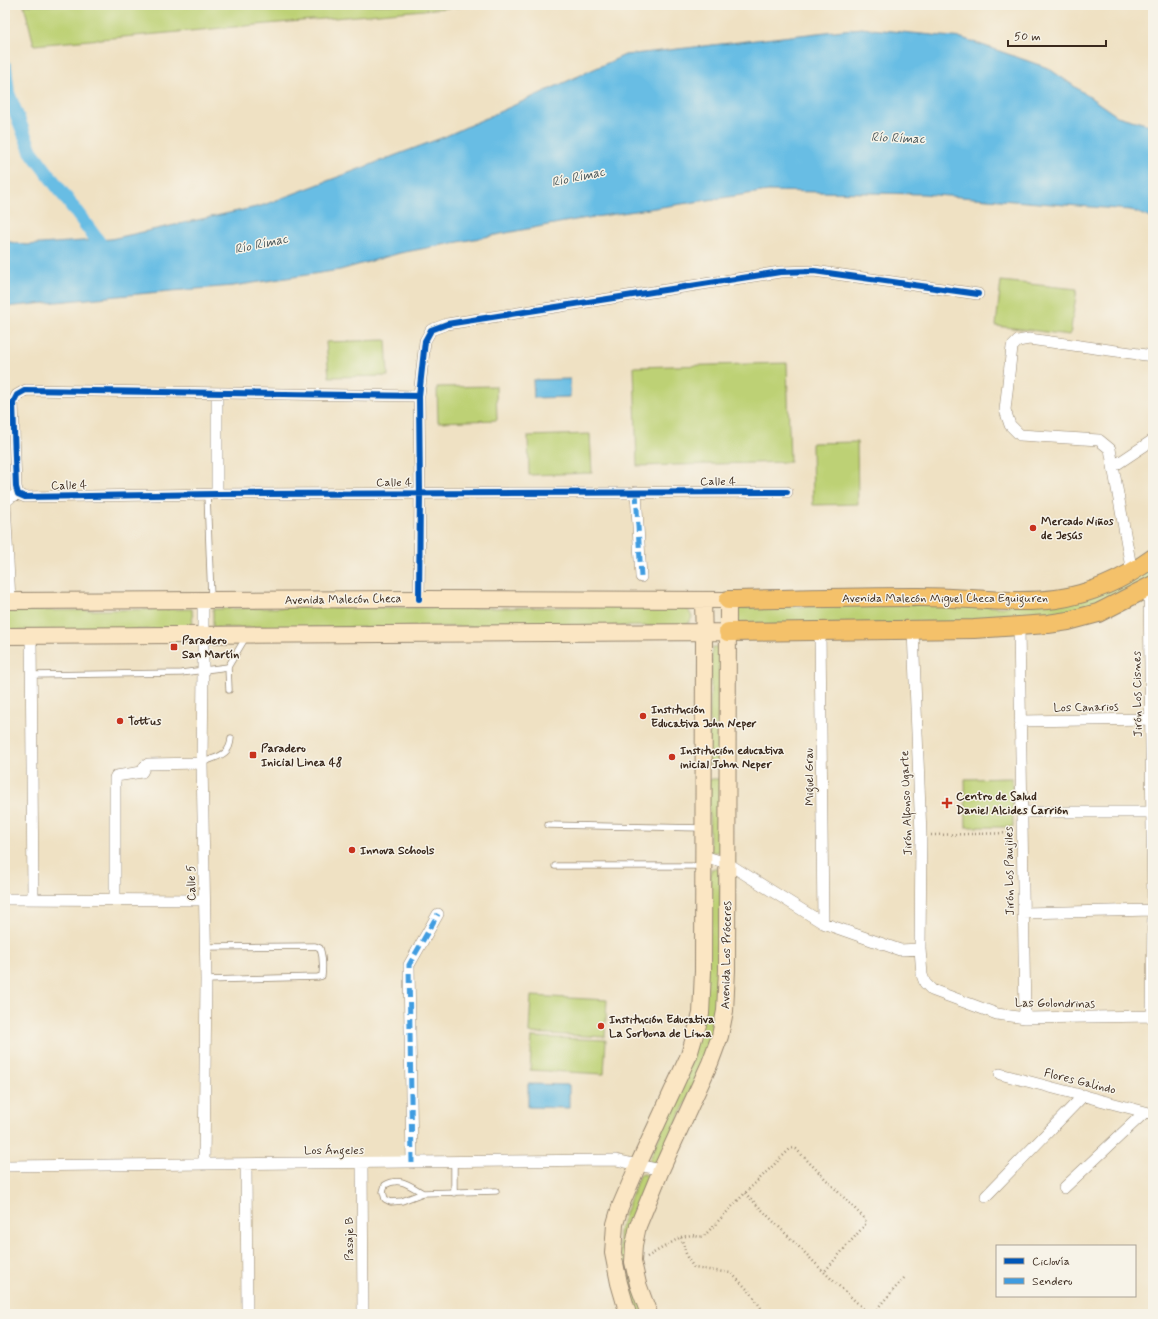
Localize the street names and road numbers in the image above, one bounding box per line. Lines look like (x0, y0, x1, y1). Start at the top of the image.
street label: Calle 4 (700, 474, 736, 490)
street label: Calle 4 (376, 475, 412, 491)
street label: Calle 4 (51, 478, 87, 494)
street label: Avenida Malecón Checa (284, 591, 402, 609)
street label: Avenida Malecón Miguel Checa Eguiguren (842, 591, 1048, 608)
street label: Jirón Los Cisnes (1129, 650, 1147, 737)
street label: Los Canarios (1053, 699, 1119, 717)
street label: Miguel Grau (801, 748, 820, 806)
street label: Jirón Alfonso Ugarte (897, 750, 918, 856)
street label: Jirón Los Paujiles (1001, 826, 1019, 916)
street label: Calle 5 (184, 865, 200, 901)
street label: Avenida Los Próceres (718, 900, 736, 1009)
street label: Las Golondrinas (1015, 995, 1096, 1013)
street label: Flores Galindo (1042, 1065, 1117, 1099)
street label: Los Ángeles (304, 1143, 365, 1160)
street label: Pasaje B (342, 1217, 358, 1261)

